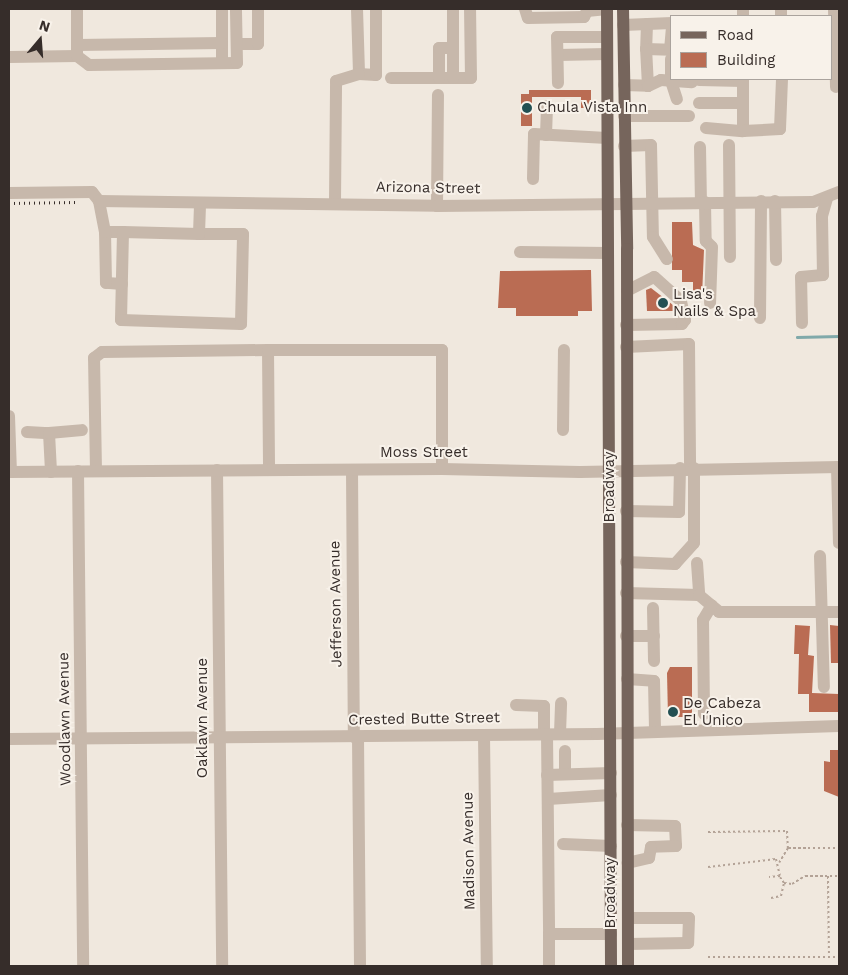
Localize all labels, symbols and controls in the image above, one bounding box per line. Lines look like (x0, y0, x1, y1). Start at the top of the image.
north arrow (15, 15, 65, 65)
legend (670, 15, 833, 80)
text: N (37, 17, 52, 35)
text: Road (717, 26, 754, 44)
text: Building (717, 51, 775, 69)
place label: Chula Vista Inn (537, 99, 648, 117)
marker: Chula Vista Inn (521, 102, 533, 114)
street label: Arizona Street (375, 178, 481, 198)
place label: Lisa's Nails & Spa (673, 285, 756, 320)
marker: Lisa's Nails & Spa (657, 297, 669, 309)
street label: Moss Street (380, 444, 468, 462)
street label: Broadway (601, 452, 619, 522)
street label: Jefferson Avenue (326, 540, 346, 668)
street label: Woodlawn Avenue (55, 652, 75, 786)
street label: Oaklawn Avenue (194, 657, 212, 779)
place label: De Cabeza El Único (683, 694, 761, 729)
marker: De Cabeza El Único (667, 706, 679, 718)
street label: Crested Butte Street (348, 709, 500, 729)
street label: Madison Avenue (459, 791, 479, 911)
street label: Broadway (602, 858, 620, 928)

